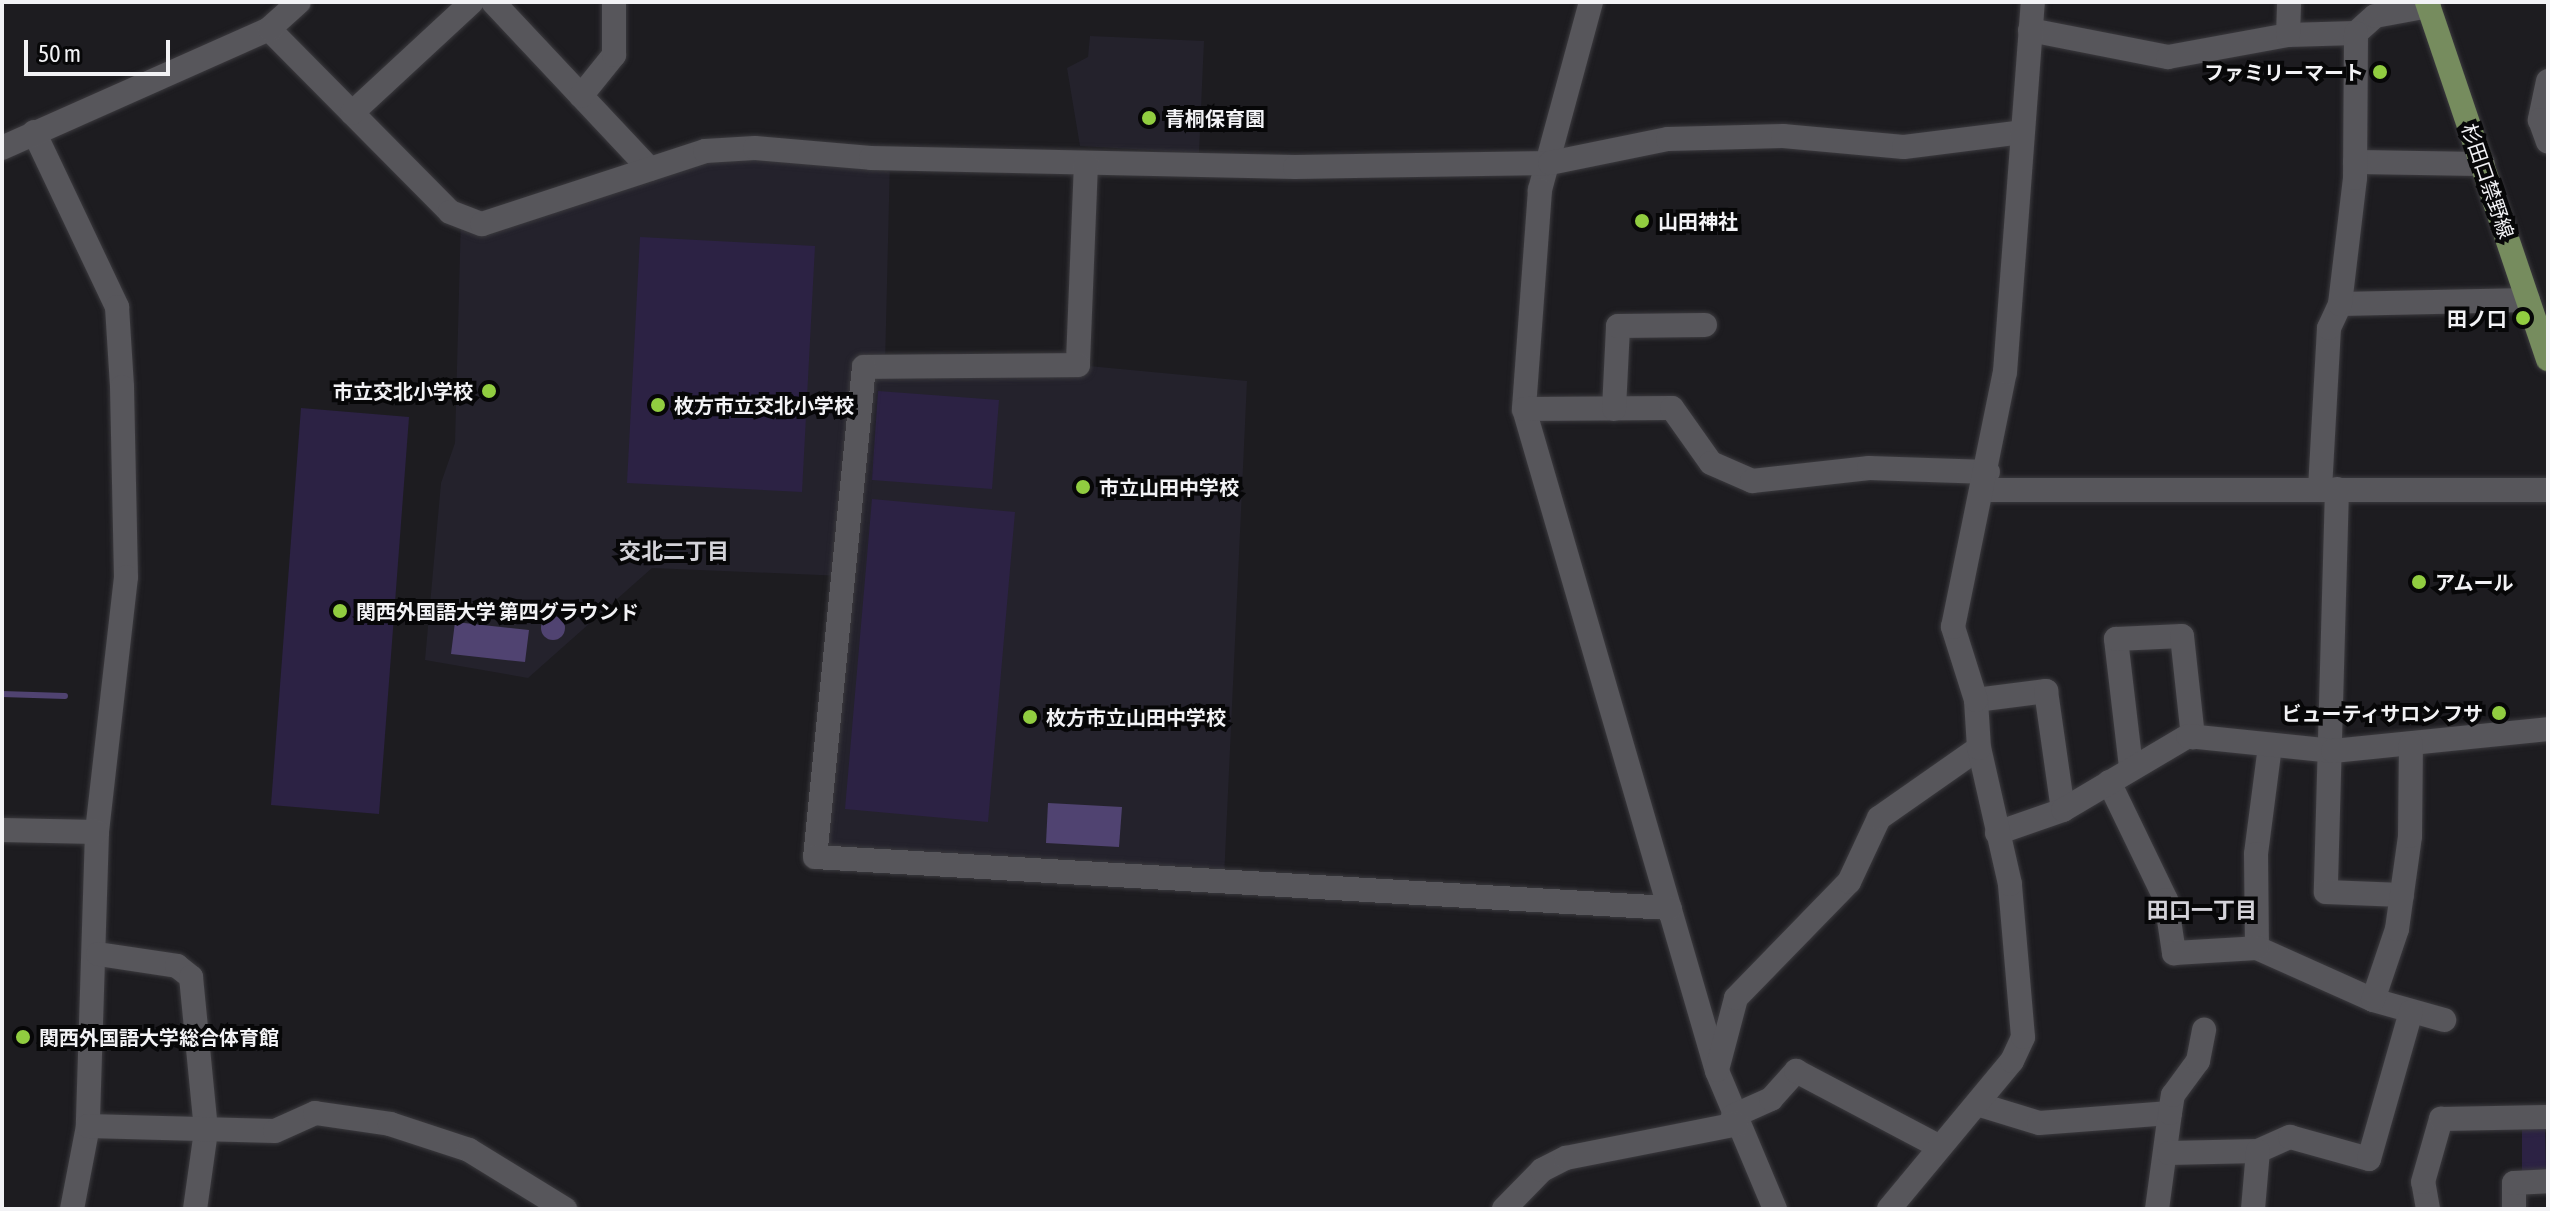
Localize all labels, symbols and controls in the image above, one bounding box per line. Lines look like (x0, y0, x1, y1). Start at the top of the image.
scale bar (28, 24, 174, 74)
text: 50 m (38, 40, 81, 67)
place label: ファミリーマート (2204, 60, 2364, 84)
marker: ファミリーマート (2371, 63, 2389, 81)
place label: 青桐保育園 (1165, 106, 1265, 130)
marker: 青桐保育園 (1140, 109, 1158, 127)
street label: 杉田口禁野線 (2457, 120, 2519, 242)
place label: 山田神社 (1658, 209, 1738, 233)
marker: 山田神社 (1633, 212, 1651, 230)
place label: 田ノ口 (2447, 306, 2507, 330)
marker: 田ノ口 (2514, 309, 2532, 327)
place label: 市立交北小学校 (333, 379, 473, 403)
marker: 市立交北小学校 (480, 382, 498, 400)
place label: 枚方市立交北小学校 (674, 393, 854, 417)
marker: 枚方市立交北小学校 (649, 396, 667, 414)
place label: 市立山田中学校 (1099, 475, 1239, 499)
marker: 市立山田中学校 (1074, 478, 1092, 496)
district label: 交北二丁目 (619, 539, 729, 565)
place label: アムール (2435, 570, 2515, 594)
marker: アムール (2410, 573, 2428, 591)
place label: 関西外国語大学 第四グラウンド (356, 599, 639, 623)
marker: 関西外国語大学 第四グラウンド (331, 602, 349, 620)
place label: ビューティサロン フサ (2280, 701, 2483, 725)
marker: ビューティサロン フサ (2490, 704, 2508, 722)
place label: 枚方市立山田中学校 (1046, 705, 1226, 729)
marker: 枚方市立山田中学校 (1021, 708, 1039, 726)
district label: 田口一丁目 (2147, 898, 2257, 924)
place label: 関西外国語大学総合体育館 (39, 1025, 279, 1049)
marker: 関西外国語大学総合体育館 (14, 1028, 32, 1046)

